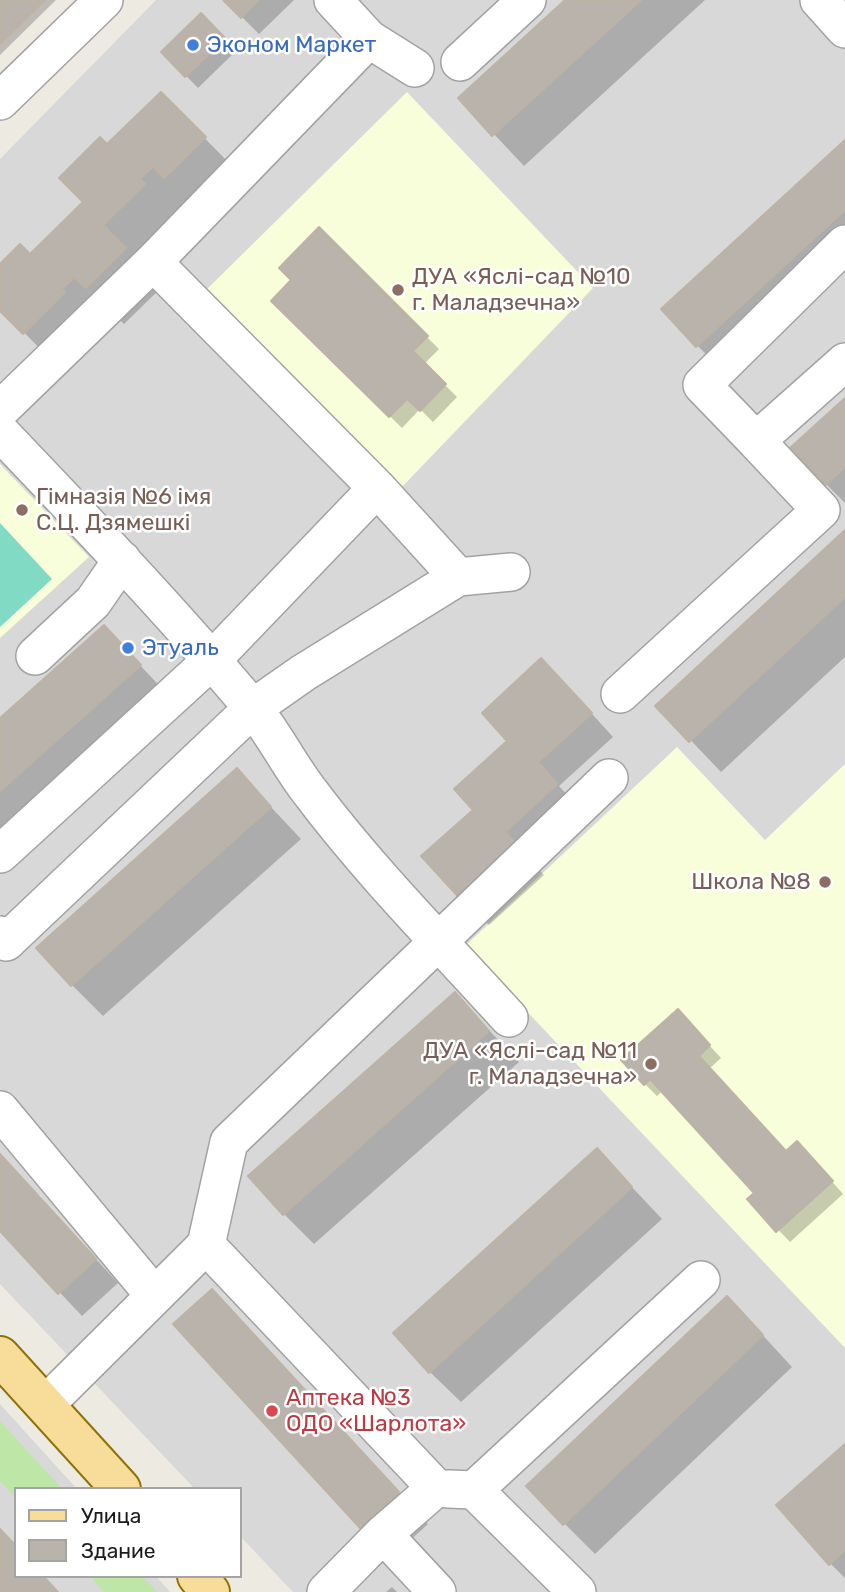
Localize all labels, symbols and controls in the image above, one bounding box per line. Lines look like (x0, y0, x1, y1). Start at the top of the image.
place label: Эконом Маркет (207, 31, 376, 59)
marker: Эконом Маркет (185, 37, 201, 53)
place label: ДУА «Яслі-сад №10 г. Маладзечна» (412, 263, 631, 317)
marker: ДУА «Яслі-сад №10 г. Маладзечна» (390, 282, 406, 298)
place label: Гімназія №6 iмя С.Ц. Дзямешкi (36, 483, 211, 537)
marker: Гімназія №6 iмя С.Ц. Дзямешкi (14, 502, 30, 518)
place label: Этуаль (142, 634, 219, 662)
marker: Этуаль (120, 640, 136, 656)
place label: Школа №8 (691, 868, 811, 896)
marker: Школа №8 (817, 874, 833, 890)
place label: ДУА «Яслі-сад №11 г. Маладзечна» (423, 1037, 637, 1091)
marker: ДУА «Яслі-сад №11 г. Маладзечна» (643, 1056, 659, 1072)
place label: Аптека №3 ОДО «Шарлота» (286, 1384, 466, 1438)
marker: Аптека №3 ОДО «Шарлота» (264, 1403, 280, 1419)
legend (14, 1487, 242, 1578)
text: Улица (81, 1503, 141, 1528)
text: Здание (81, 1538, 156, 1563)

